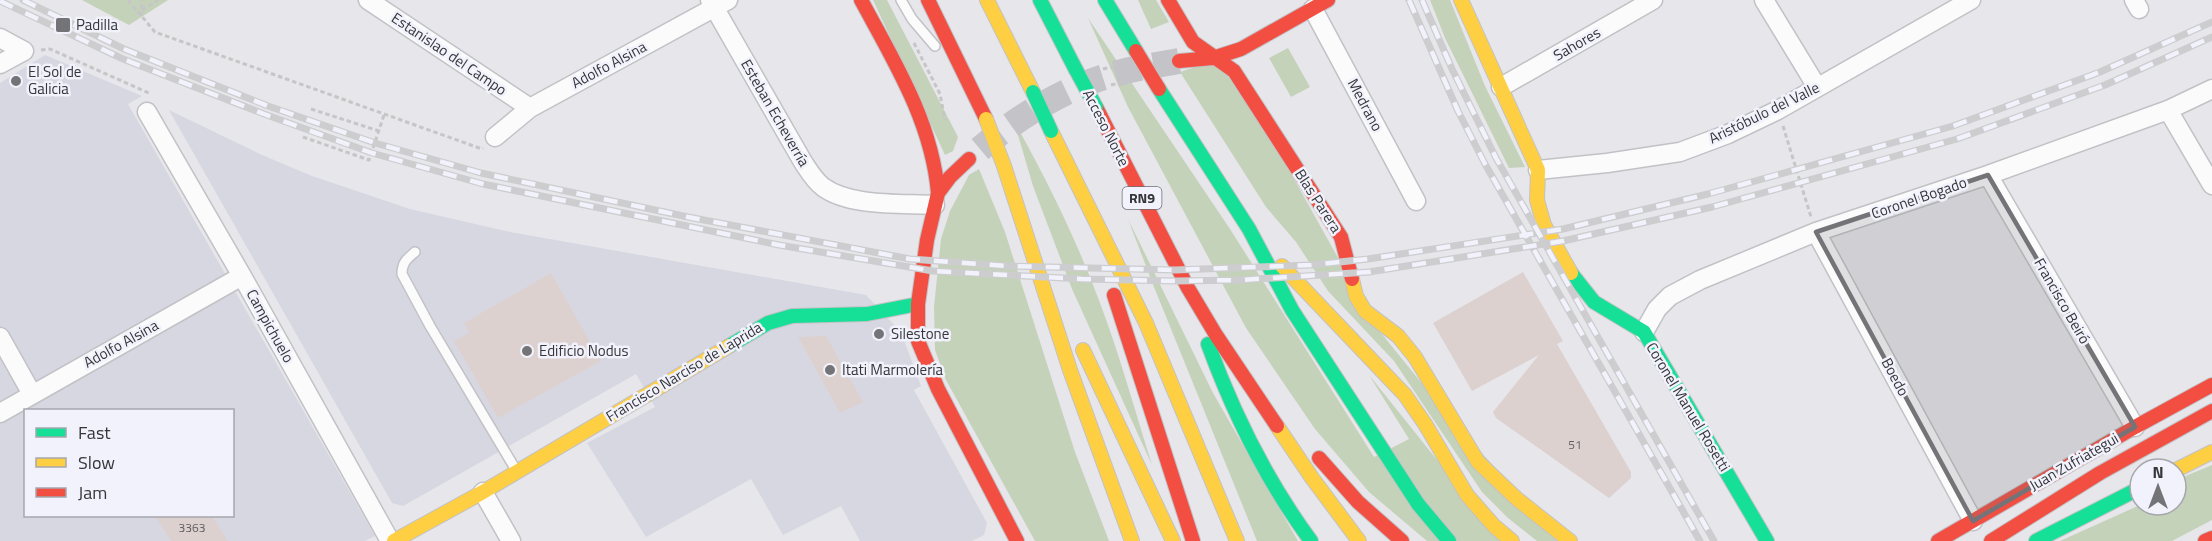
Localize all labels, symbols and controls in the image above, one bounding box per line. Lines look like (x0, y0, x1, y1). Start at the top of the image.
street label: Estanislao del Campo (387, 6, 512, 101)
place label: Padilla (76, 13, 118, 36)
marker: Padilla (54, 16, 72, 34)
street label: Sahores (1549, 21, 1605, 66)
street label: Adolfo Alsina (567, 35, 651, 94)
street label: Esteban Echeverría (735, 55, 816, 171)
place label: El Sol de Galicia (28, 60, 81, 100)
marker: El Sol de Galicia (9, 74, 23, 88)
street label: Medrano (1342, 74, 1389, 135)
street label: Aristóbulo del Valle (1704, 76, 1823, 149)
street label: Acceso Norte (1077, 85, 1136, 170)
street label: Blas Parera (1289, 164, 1348, 238)
street label: Coronel Bogado (1868, 170, 1970, 225)
road number: RN9 (1122, 187, 1162, 209)
street label: Francisco Beiró (2029, 253, 2096, 348)
street label: Campichuelo (241, 285, 300, 367)
street label: Adolfo Alsina (79, 313, 163, 374)
street label: Francisco Narciso de Laprida (601, 315, 767, 427)
place label: Silestone (891, 322, 949, 345)
marker: Silestone (872, 327, 886, 341)
street label: Coronel Manuel Rosetti (1641, 338, 1736, 476)
place label: Edificio Nodus (539, 339, 629, 362)
marker: Edificio Nodus (520, 344, 534, 358)
street label: Boedo (1876, 353, 1915, 400)
place label: Itati Marmolería (842, 358, 944, 381)
marker: Itati Marmolería (823, 363, 837, 377)
legend (24, 409, 234, 517)
text: Fast (78, 419, 111, 446)
street label: Juan Zufriategui (2025, 427, 2123, 496)
house number: 51 (1568, 435, 1582, 454)
text: Slow (78, 449, 115, 476)
north arrow (2128, 457, 2188, 517)
text: N (2152, 460, 2164, 484)
text: Jam (78, 479, 107, 506)
house number: 3363 (179, 518, 205, 537)

